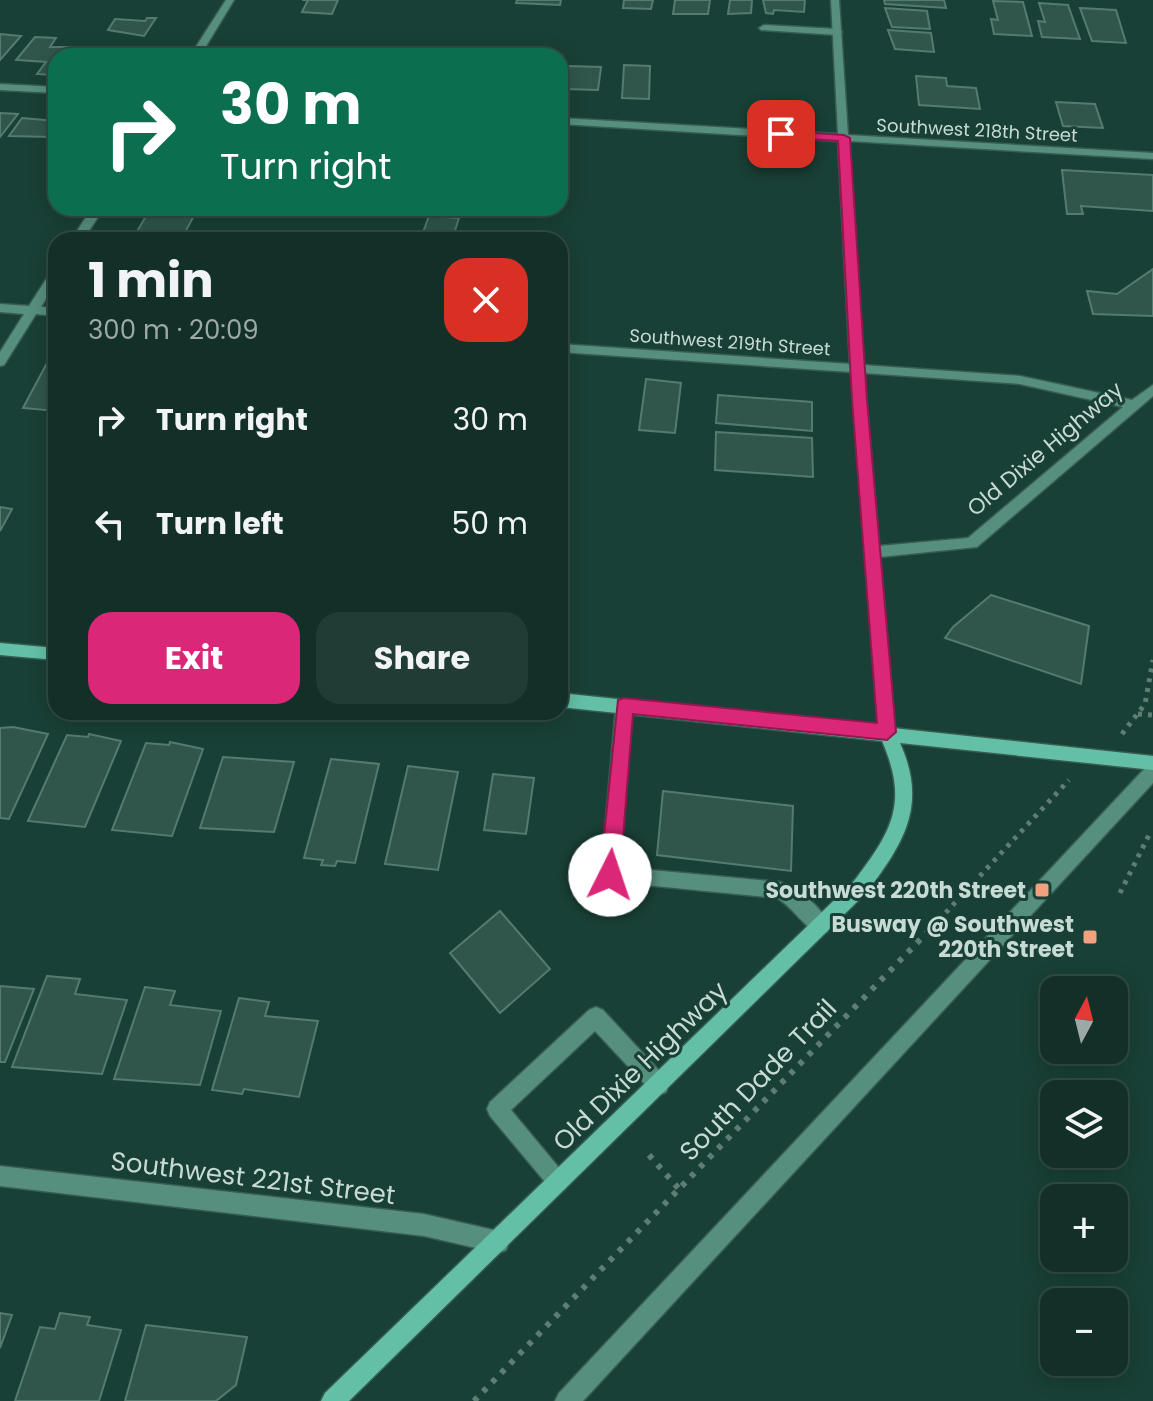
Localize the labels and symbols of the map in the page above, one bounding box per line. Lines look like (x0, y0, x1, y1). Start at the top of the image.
pin (747, 100, 815, 168)
street label: Southwest 218th Street (876, 112, 1078, 148)
street label: Southwest 219th Street (629, 323, 831, 361)
street label: Old Dixie Highway (960, 374, 1130, 523)
position arrow (568, 833, 652, 917)
place label: Southwest 220th Street (766, 875, 1026, 906)
marker: Southwest 220th Street (1033, 881, 1051, 899)
place label: Busway @ Southwest 220th Street (831, 909, 1074, 965)
marker: Busway @ Southwest 220th Street (1081, 928, 1099, 946)
street label: Old Dixie Highway (545, 973, 736, 1159)
north arrow (1040, 976, 1128, 1064)
street label: South Dade Trail (671, 991, 845, 1169)
street label: Southwest 221st Street (109, 1143, 397, 1213)

